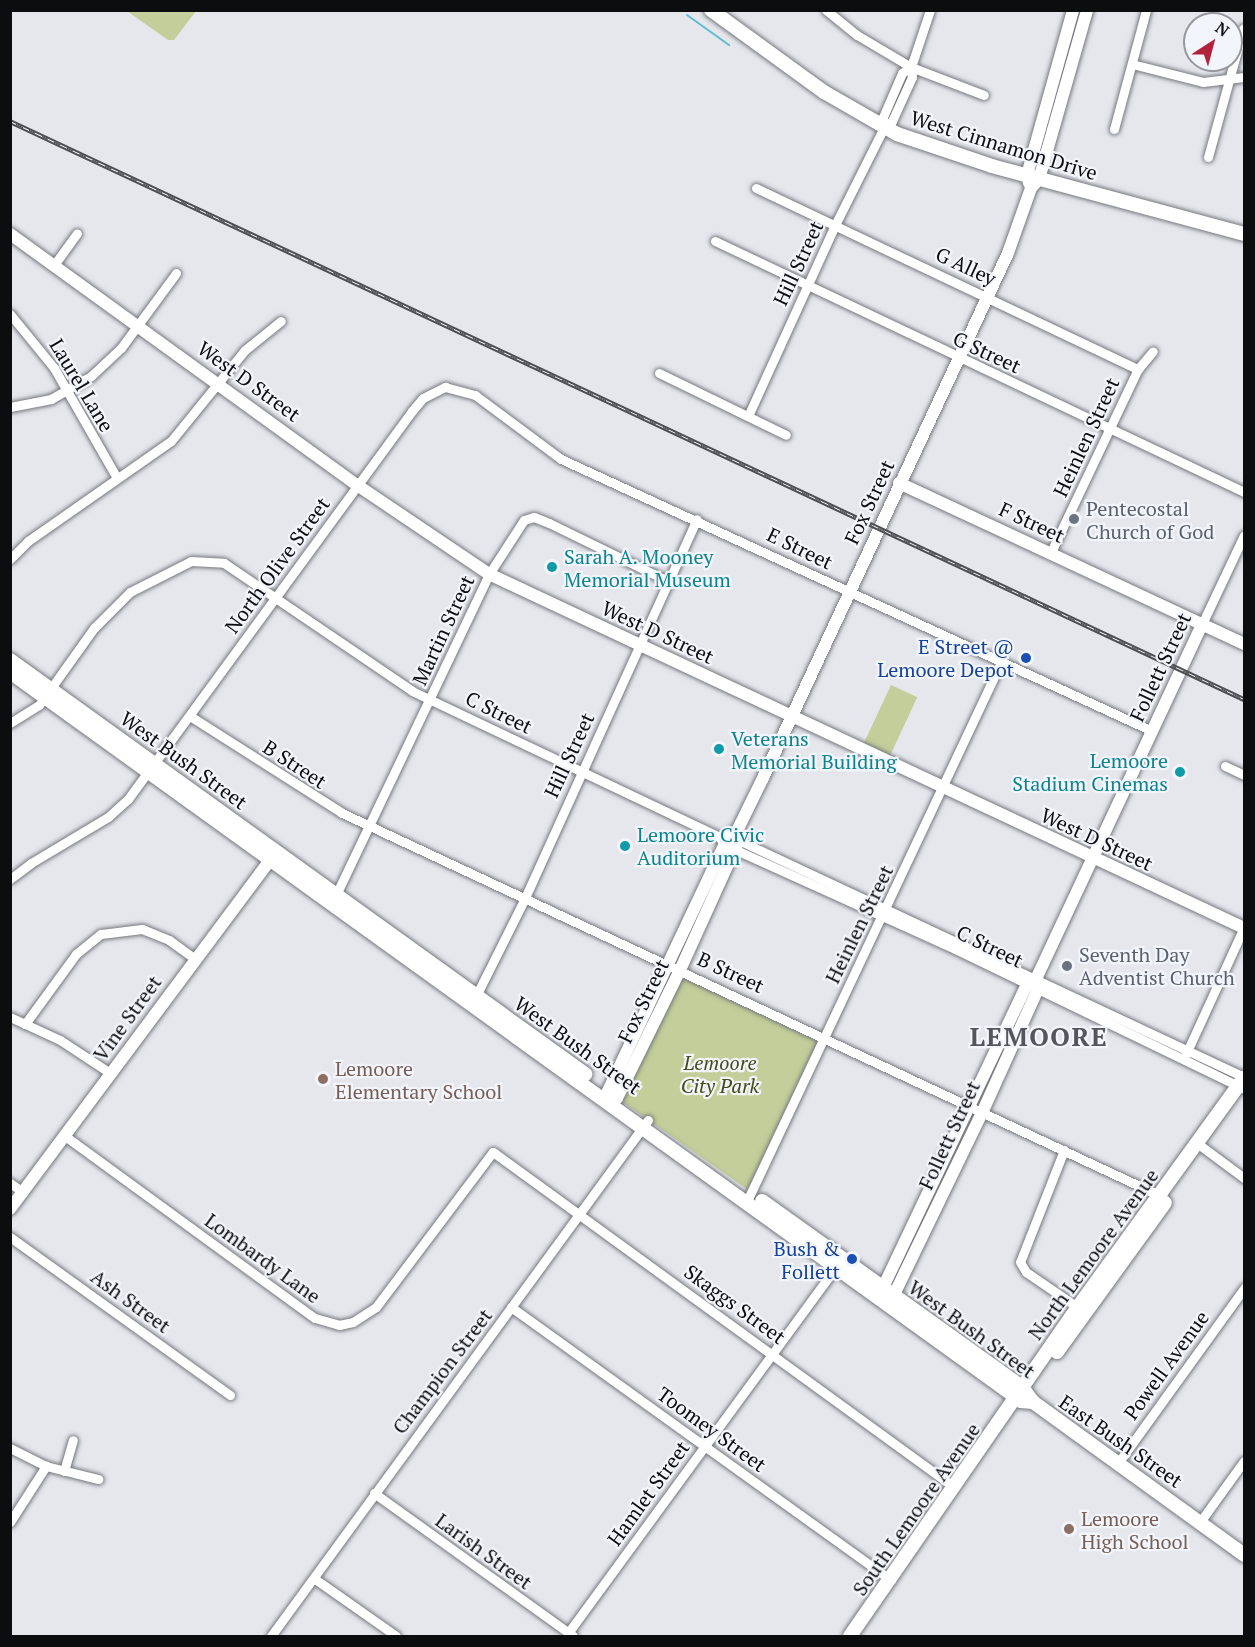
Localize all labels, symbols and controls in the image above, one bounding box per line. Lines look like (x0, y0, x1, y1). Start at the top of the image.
north arrow (1183, 12, 1243, 72)
text: N (1211, 17, 1234, 42)
street label: West Cinnamon Drive (908, 105, 1100, 185)
street label: Hill Street (768, 217, 828, 309)
street label: G Alley (932, 242, 1000, 290)
street label: G Street (949, 326, 1025, 378)
street label: Laurel Lane (45, 334, 119, 436)
street label: West D Street (193, 336, 305, 426)
street label: Heinlen Street (1048, 374, 1124, 500)
street label: Fox Street (839, 456, 899, 548)
street label: North Olive Street (220, 492, 334, 638)
place label: Pentecostal Church of God (1086, 496, 1214, 543)
street label: F Street (996, 497, 1068, 547)
marker: Pentecostal Church of God (1067, 512, 1081, 526)
street label: E Street (763, 522, 837, 574)
place label: Sarah A. Mooney Memorial Museum (564, 544, 731, 591)
marker: Sarah A. Mooney Memorial Museum (545, 560, 559, 574)
street label: Martin Street (407, 571, 479, 689)
street label: West D Street (598, 596, 718, 668)
street label: Follett Street (1124, 609, 1196, 725)
place label: E Street @ Lemoore Depot (877, 634, 1014, 681)
marker: E Street @ Lemoore Depot (1019, 651, 1033, 665)
street label: C Street (462, 686, 536, 738)
street label: West Bush Street (116, 706, 252, 814)
street label: Hill Street (539, 709, 599, 801)
place label: Veterans Memorial Building (731, 726, 897, 773)
street label: B Street (259, 735, 331, 793)
marker: Veterans Memorial Building (712, 742, 726, 756)
place label: Lemoore Stadium Cinemas (1012, 748, 1168, 795)
marker: Lemoore Stadium Cinemas (1173, 765, 1187, 779)
street label: West D Street (1037, 803, 1157, 875)
place label: Lemoore Civic Auditorium (637, 822, 764, 869)
marker: Lemoore Civic Auditorium (618, 839, 632, 853)
street label: Heinlen Street (820, 861, 898, 987)
street label: C Street (953, 920, 1027, 972)
place label: Seventh Day Adventist Church (1079, 942, 1235, 989)
street label: B Street (694, 946, 768, 998)
street label: Fox Street (612, 955, 674, 1047)
marker: Seventh Day Adventist Church (1060, 959, 1074, 973)
street label: Vine Street (88, 971, 166, 1065)
street label: West Bush Street (510, 991, 646, 1099)
district label: LEMOORE (970, 1021, 1108, 1053)
park label: Lemoore City Park (681, 1051, 759, 1098)
place label: Lemoore Elementary School (335, 1056, 502, 1103)
marker: Lemoore Elementary School (316, 1072, 330, 1086)
street label: Follett Street (913, 1077, 985, 1193)
street label: North Lemoore Avenue (1023, 1164, 1163, 1344)
street label: Lombardy Lane (201, 1208, 325, 1308)
place label: Bush & Follett (774, 1236, 840, 1283)
marker: Bush & Follett (845, 1252, 859, 1266)
street label: Skaggs Street (680, 1259, 790, 1349)
street label: Ash Street (87, 1264, 175, 1338)
street label: West Bush Street (904, 1275, 1040, 1383)
street label: Champion Street (387, 1304, 497, 1438)
street label: Powell Avenue (1118, 1306, 1214, 1424)
street label: Toomey Street (653, 1382, 771, 1476)
street label: East Bush Street (1055, 1390, 1187, 1492)
street label: South Lemoore Avenue (847, 1418, 985, 1600)
street label: Hamlet Street (602, 1436, 694, 1550)
place label: Lemoore High School (1081, 1506, 1189, 1553)
street label: Larish Street (431, 1508, 537, 1594)
marker: Lemoore High School (1062, 1522, 1076, 1536)

